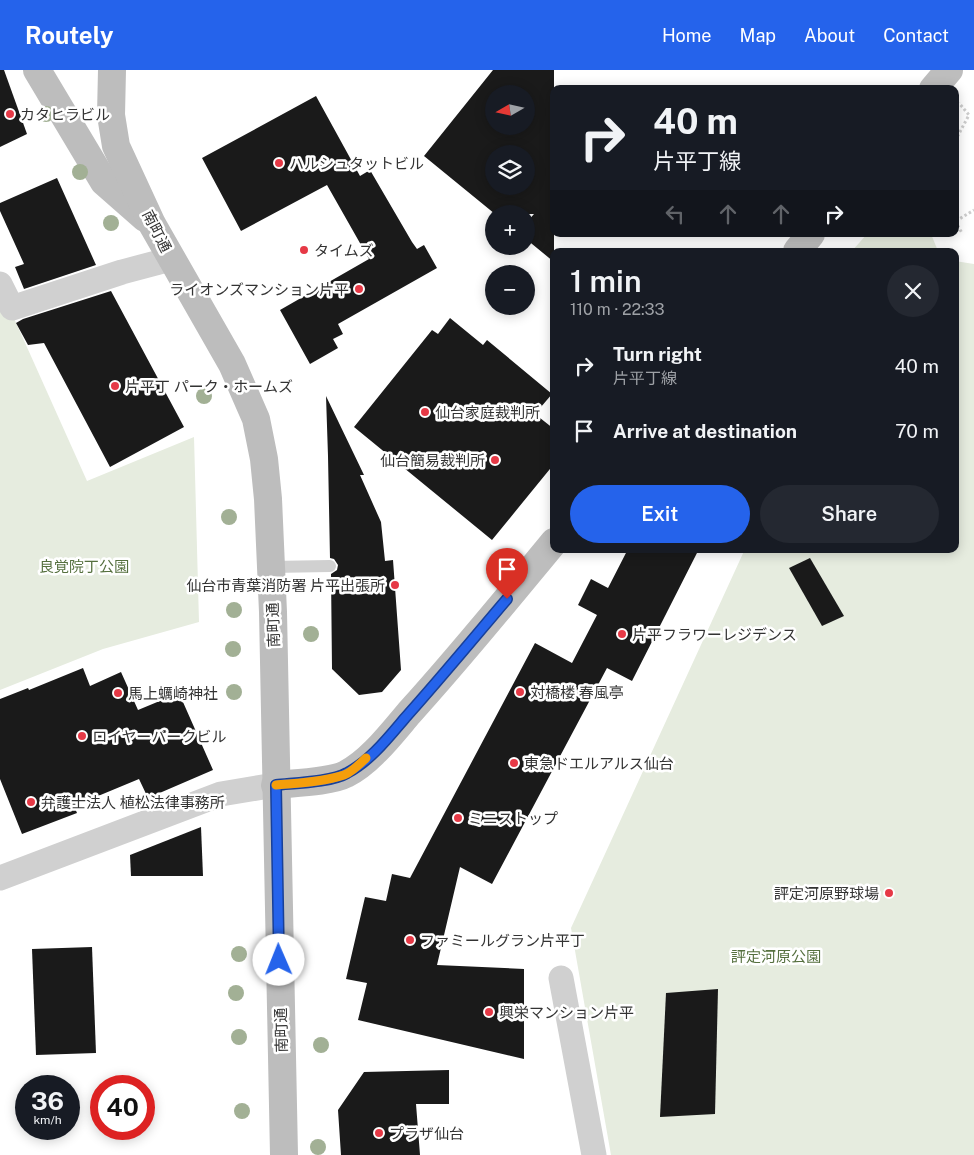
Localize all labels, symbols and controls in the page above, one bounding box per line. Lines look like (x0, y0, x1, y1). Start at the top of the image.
text: Routely (25, 21, 114, 49)
text: Home (662, 25, 712, 46)
text: Map (740, 25, 776, 46)
text: About (804, 25, 855, 46)
text: Contact (883, 25, 949, 46)
north arrow (485, 85, 535, 135)
map controls (485, 85, 535, 315)
text: 40 m (653, 101, 738, 142)
icon: right (570, 105, 635, 170)
place label: カタヒラビル (20, 106, 110, 123)
marker: カタヒラビル (4, 108, 16, 120)
button: layers (485, 145, 535, 195)
text: 片平丁線 (653, 148, 741, 174)
place label: ハルシュタットビル (289, 155, 424, 172)
marker: ハルシュタットビル (273, 157, 285, 169)
icon: left (661, 200, 689, 228)
icon: ahead (714, 200, 742, 228)
icon: ahead (767, 200, 795, 228)
icon: right (820, 200, 848, 228)
button: + (485, 205, 535, 255)
street label: 南町通 (139, 207, 175, 255)
place label: タイムズ (314, 242, 374, 259)
marker: タイムズ (298, 244, 310, 256)
text: 1 min (570, 263, 641, 299)
button: − (485, 265, 535, 315)
button: close (887, 265, 939, 317)
place label: ライオンズマンション片平 (169, 281, 349, 298)
marker: ライオンズマンション片平 (353, 283, 365, 295)
text: 110 m · 22:33 (570, 300, 665, 319)
text: Turn right (613, 343, 702, 365)
icon: right (570, 352, 598, 380)
text: 40 m (894, 355, 939, 377)
text: 片平丁線 (613, 369, 677, 388)
place label: 片平丁 パーク・ホームズ (125, 378, 293, 395)
marker: 片平丁 パーク・ホームズ (109, 380, 121, 392)
place label: 仙台家庭裁判所 (435, 404, 540, 421)
marker: 仙台家庭裁判所 (419, 406, 431, 418)
icon: arrive (570, 417, 598, 445)
text: Arrive at destination (613, 420, 797, 442)
text: 70 m (895, 420, 939, 442)
place label: 仙台簡易裁判所 (380, 452, 485, 469)
marker: 仙台簡易裁判所 (489, 454, 501, 466)
button: Exit (570, 485, 750, 543)
button: Share (760, 485, 939, 543)
pin (486, 548, 528, 599)
icon: arrive (493, 555, 521, 583)
park label: 良覚院丁公園 (39, 558, 129, 575)
place label: 仙台市青葉消防署 片平出張所 (186, 577, 385, 594)
marker: 仙台市青葉消防署 片平出張所 (389, 579, 401, 591)
street label: 南町通 (264, 602, 282, 648)
place label: 片平フラワーレジデンス (632, 626, 797, 643)
marker: 片平フラワーレジデンス (616, 628, 628, 640)
place label: 対橋楼 春風亭 (530, 684, 624, 701)
place label: 馬上蠣崎神社 (128, 685, 218, 702)
marker: 対橋楼 春風亭 (514, 686, 526, 698)
marker: 馬上蠣崎神社 (112, 687, 124, 699)
place label: ロイヤーパークビル (92, 728, 226, 745)
marker: ロイヤーパークビル (76, 730, 88, 742)
place label: 東急ドエルアルス仙台 (524, 755, 674, 772)
marker: 東急ドエルアルス仙台 (508, 757, 520, 769)
place label: 弁護士法人 植松法律事務所 (41, 794, 225, 811)
marker: 弁護士法人 植松法律事務所 (25, 796, 37, 808)
place label: ミニストップ (468, 810, 558, 827)
marker: ミニストップ (452, 812, 464, 824)
place label: 評定河原野球場 (774, 885, 879, 902)
marker: 評定河原野球場 (883, 887, 895, 899)
place label: ファミールグラン片平丁 (420, 932, 585, 949)
position arrow (252, 933, 304, 985)
marker: ファミールグラン片平丁 (404, 934, 416, 946)
park label: 評定河原公園 (731, 948, 821, 965)
place label: 興栄マンション片平 (499, 1004, 634, 1021)
marker: 興栄マンション片平 (483, 1006, 495, 1018)
street label: 南町通 (272, 1007, 290, 1053)
speed limit sign: 40 (90, 1075, 155, 1140)
text: 36 (31, 1086, 64, 1116)
text: km/h (33, 1113, 62, 1127)
place label: プラザ仙台 (389, 1125, 464, 1142)
marker: プラザ仙台 (373, 1127, 385, 1139)

